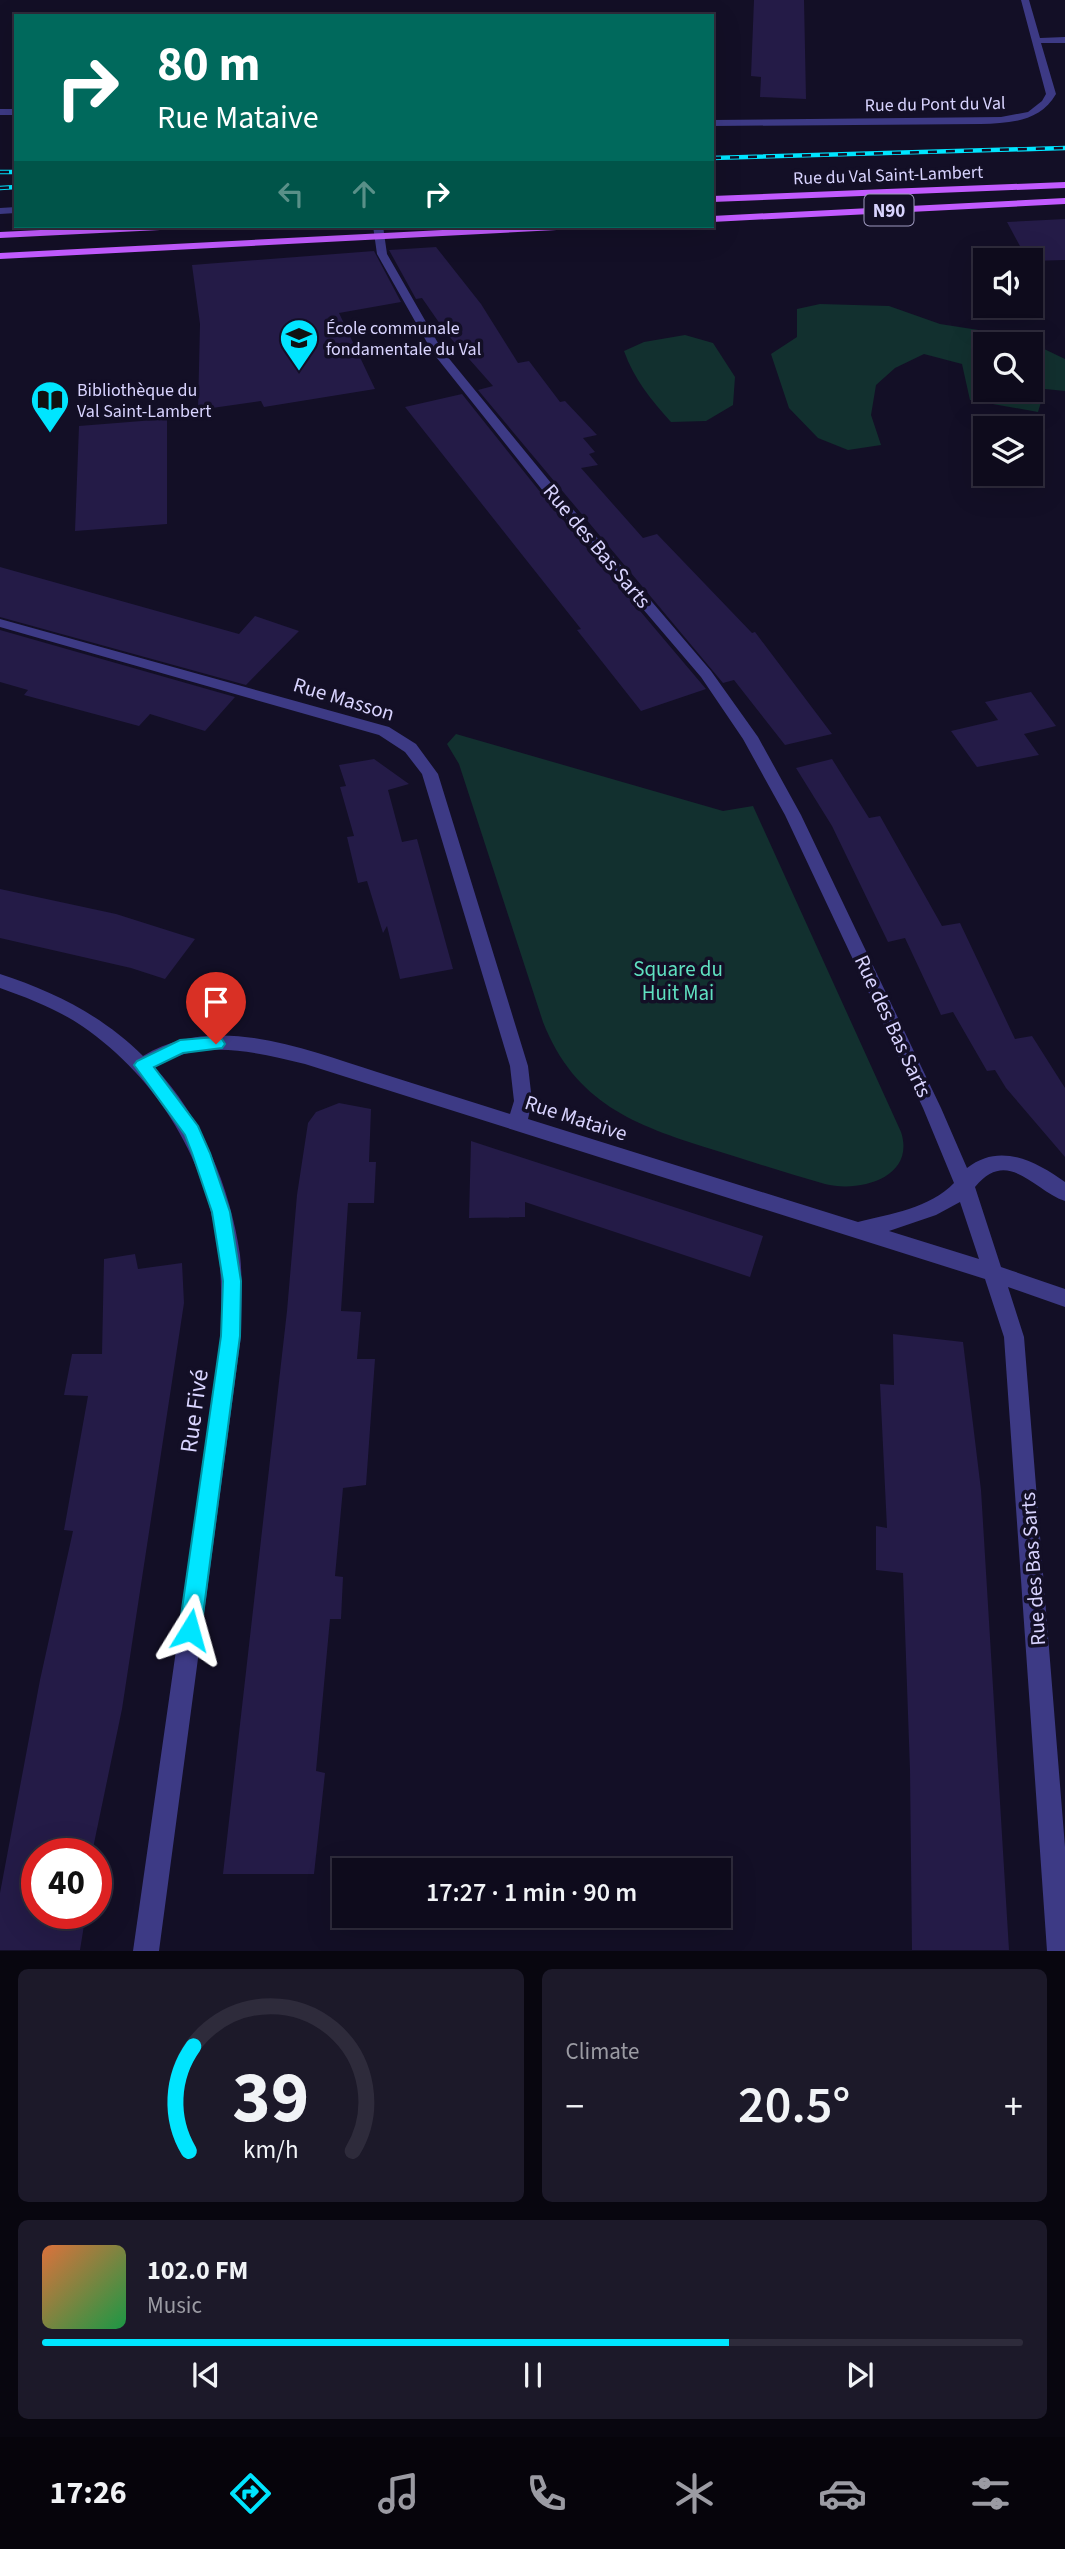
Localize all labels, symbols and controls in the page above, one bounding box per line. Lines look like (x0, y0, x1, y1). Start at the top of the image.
text: 80 m (157, 30, 261, 100)
icon: right (42, 42, 133, 133)
street label: Rue du Pont du Val (864, 91, 1006, 118)
text: Rue Mataive (157, 95, 319, 141)
street label: Rue du Val Saint-Lambert (793, 160, 983, 191)
icon: left (272, 175, 310, 213)
icon: ahead (345, 175, 383, 213)
icon: right (418, 175, 456, 213)
road number: N90 (864, 194, 914, 226)
map controls (973, 248, 1043, 486)
button: sound (973, 248, 1043, 318)
place label: École communale fondamentale du Val (326, 316, 481, 362)
school or university icon: École communale fondamentale du Val (278, 317, 320, 372)
button: search (973, 332, 1043, 402)
place label: Bibliothèque du Val Saint-Lambert (77, 378, 211, 424)
library icon: Bibliothèque du Val Saint-Lambert (29, 379, 71, 434)
button: layers (973, 416, 1043, 486)
street label: Rue des Bas Sarts (536, 477, 658, 615)
street label: Rue Masson (290, 669, 398, 729)
street label: Rue des Bas Sarts (847, 950, 939, 1102)
park label: Square du Huit Mai (633, 954, 723, 1008)
pin (186, 972, 246, 1044)
icon: arrive (197, 983, 235, 1021)
street label: Rue Mataive (521, 1087, 631, 1149)
street label: Rue Fivé (171, 1367, 218, 1455)
street label: Rue des Bas Sarts (1013, 1491, 1053, 1647)
position arrow (153, 1593, 227, 1667)
speed limit sign: 40 (21, 1838, 112, 1929)
text: 17:27 · 1 min · 90 m (426, 1874, 637, 1911)
text: Climate (566, 2035, 639, 2068)
text: 39 (232, 2047, 309, 2151)
text: 20.5° (738, 2069, 850, 2143)
text: − (566, 2080, 584, 2134)
text: + (1004, 2080, 1023, 2134)
text: km/h (243, 2132, 299, 2168)
text: 102.0 FM (147, 2252, 248, 2289)
text: Music (147, 2289, 202, 2322)
icon: previous (187, 2356, 225, 2394)
icon: pause (514, 2356, 552, 2394)
icon: next (841, 2356, 879, 2394)
icon: directions (226, 2469, 275, 2518)
icon: music (374, 2469, 423, 2518)
icon: phone (522, 2469, 571, 2518)
icon: climate (670, 2469, 719, 2518)
icon: car (818, 2469, 867, 2518)
icon: filters (966, 2469, 1015, 2518)
text: 17:26 (50, 2470, 127, 2516)

